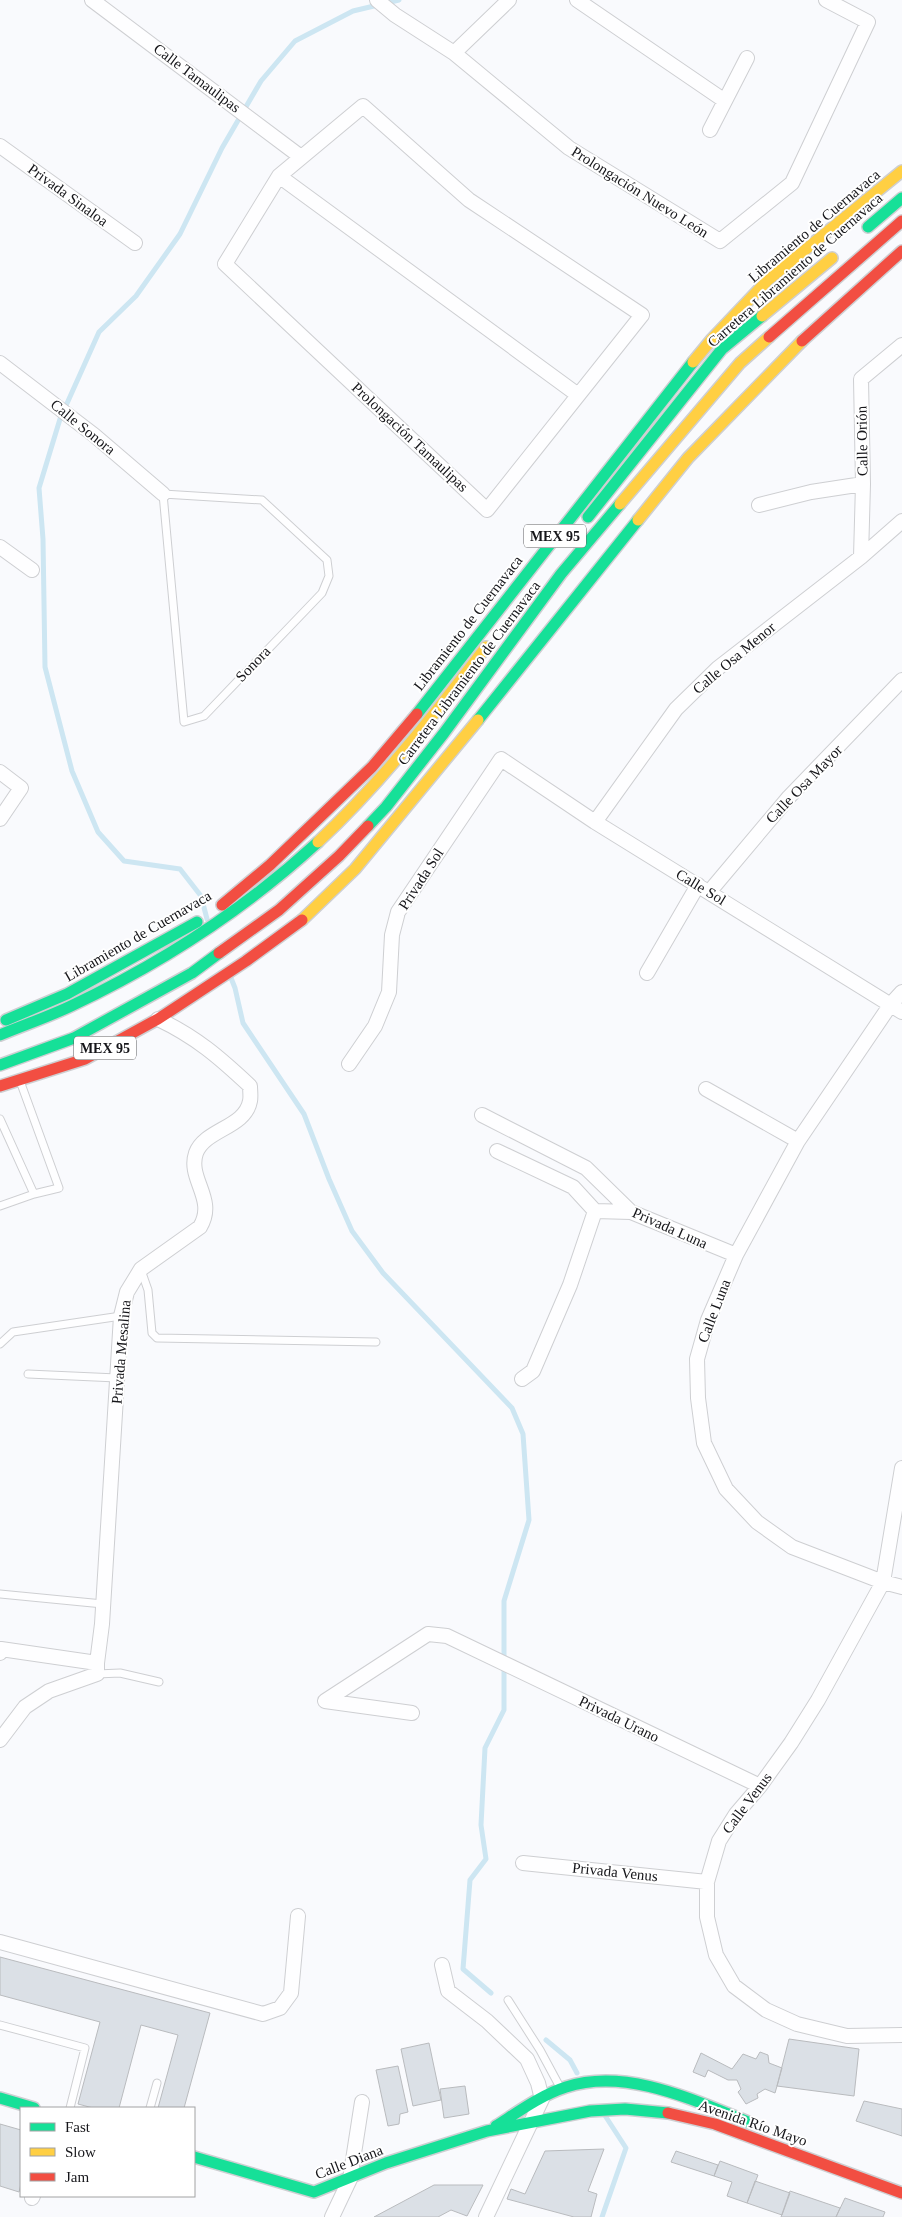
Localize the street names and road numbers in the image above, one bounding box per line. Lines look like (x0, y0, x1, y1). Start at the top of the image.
street label: Calle Tamaulipas (151, 40, 243, 116)
street label: Prolongación Nuevo León (569, 143, 712, 241)
street label: Privada Sinaloa (25, 161, 111, 229)
street label: Libramiento de Cuernavaca (745, 166, 883, 286)
street label: Carretera Libramiento de Cuernavaca (704, 190, 886, 350)
street label: Prolongación Tamaulipas (349, 379, 471, 495)
street label: Calle Sonora (48, 396, 119, 458)
street label: Calle Orión (853, 405, 871, 476)
road number: MEX 95 (524, 524, 586, 548)
street label: Libramiento de Cuernavaca (410, 552, 526, 694)
street label: Carretera Libramiento de Cuernavaca (395, 578, 544, 768)
street label: Calle Osa Menor (690, 619, 778, 697)
street label: Sonora (232, 643, 274, 685)
street label: Calle Osa Mayor (763, 742, 845, 826)
street label: Privada Sol (395, 845, 447, 913)
street label: Calle Sol (673, 866, 729, 908)
street label: Libramiento de Cuernavaca (62, 887, 214, 985)
road number: MEX 95 (74, 1036, 136, 1060)
street label: Privada Luna (630, 1204, 710, 1252)
street label: Calle Luna (695, 1277, 733, 1345)
street label: Privada Mesalina (108, 1299, 134, 1405)
street label: Privada Urano (576, 1693, 662, 1745)
street label: Calle Venus (719, 1769, 775, 1836)
street label: Privada Venus (571, 1860, 659, 1884)
street label: Avenida Río Mayo (697, 2097, 809, 2149)
street label: Calle Diana (313, 2142, 385, 2182)

